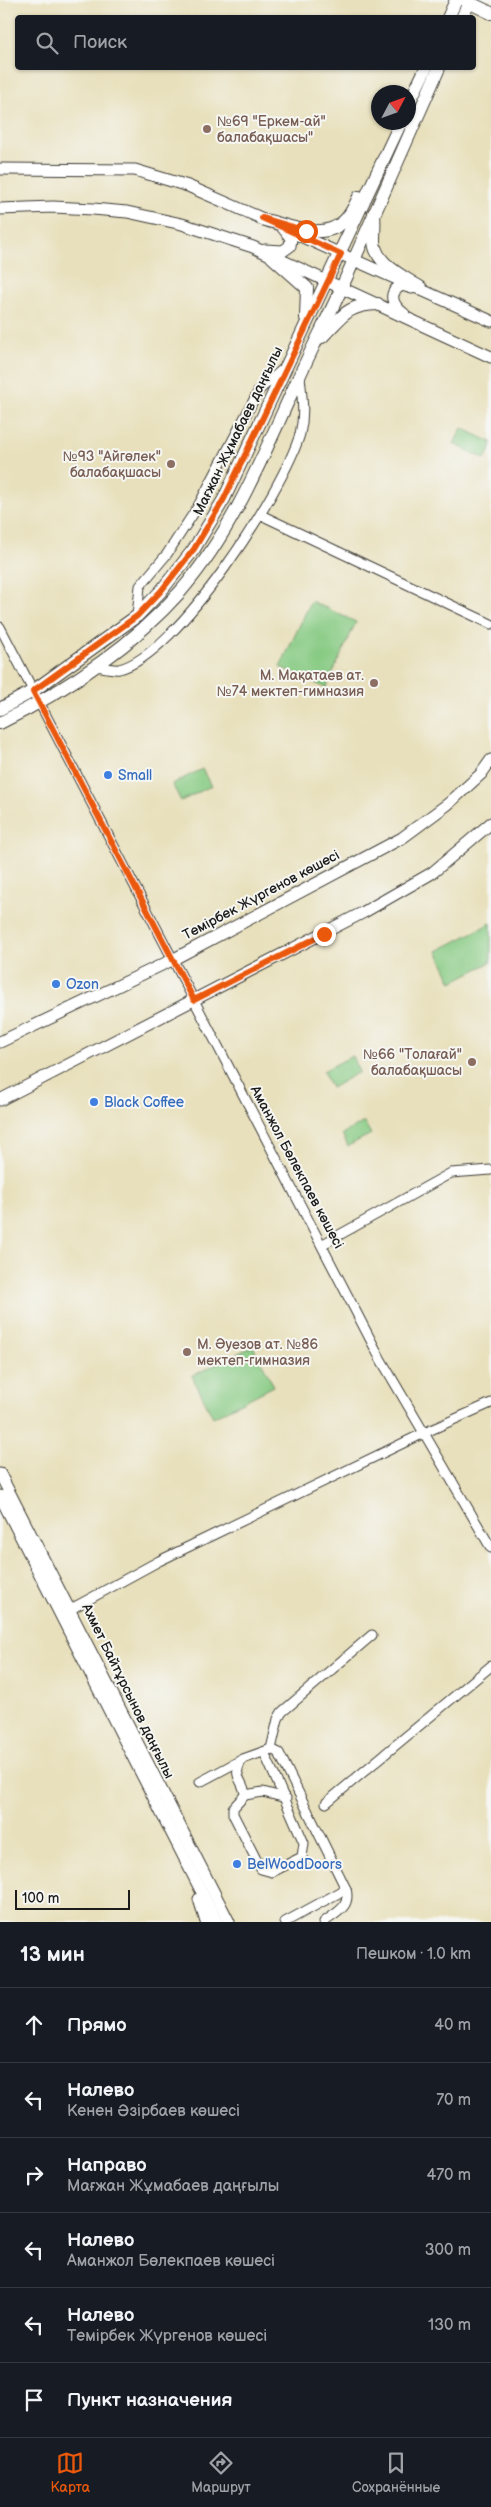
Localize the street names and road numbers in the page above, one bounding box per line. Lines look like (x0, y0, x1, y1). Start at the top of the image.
street label: Мағжан Жұмабаев даңғылы (190, 344, 286, 518)
street label: Темірбек Жүргенов көшесі (180, 846, 342, 944)
street label: Аманжол Бөлекпаев көшесі (246, 1082, 347, 1251)
street label: Ахмет Байтұрсынов даңғылы (78, 1600, 178, 1781)

